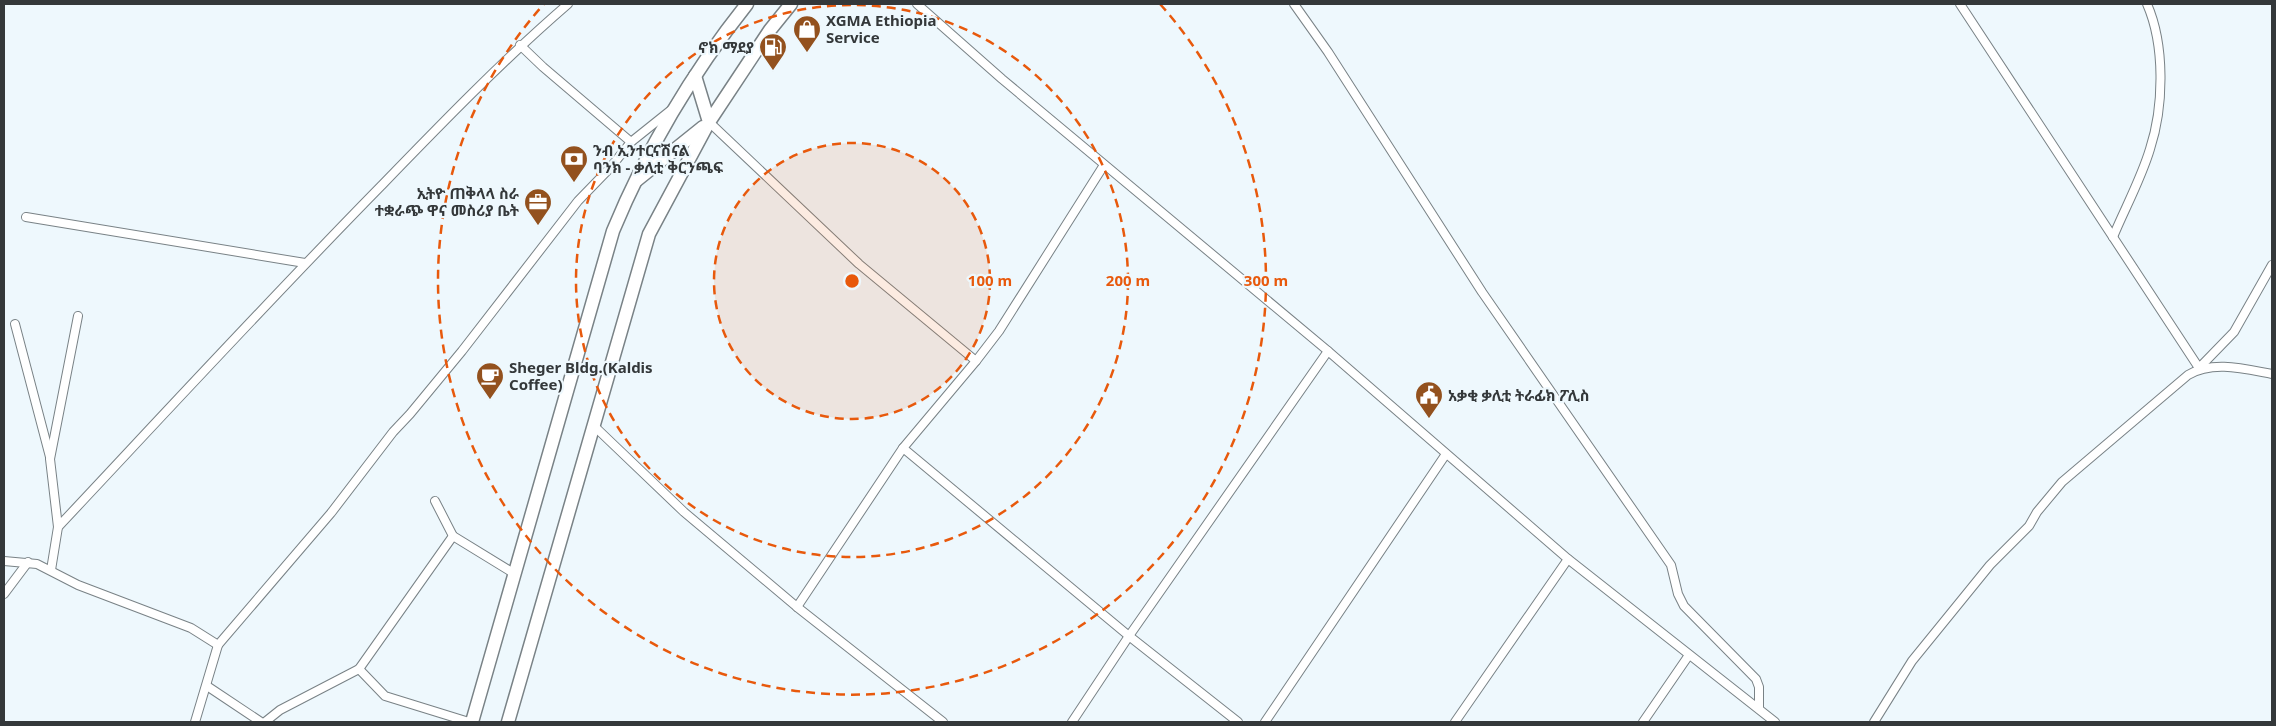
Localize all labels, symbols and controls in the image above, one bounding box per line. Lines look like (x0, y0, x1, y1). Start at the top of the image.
place label: XGMA Ethiopia Service (826, 10, 937, 47)
shop icon: XGMA Ethiopia Service (792, 14, 822, 53)
fuel station icon: ኖክ ማደያ (758, 32, 788, 71)
place label: ኖክ ማደያ (698, 37, 754, 57)
place label: ንብ ኢንተርናሽናል ባንክ - ቃሊቲ ቅርንጫፍ (593, 140, 723, 177)
bank icon: ንብ ኢንተርናሽናል ባንክ - ቃሊቲ ቅርንጫፍ (559, 144, 589, 183)
place label: ኢትዮ ጠቅላላ ስራ ተቋራጭ ዋና መስሪያ ቤት (375, 183, 520, 220)
office icon: ኢትዮ ጠቅላላ ስራ ተቋራጭ ዋና መስሪያ ቤት (523, 187, 553, 226)
text: 100 m (968, 270, 1012, 290)
text: 200 m (1106, 270, 1150, 290)
text: 300 m (1244, 270, 1288, 290)
centre of rings (843, 272, 861, 290)
place label: Sheger Bldg.(Kaldis Coffee) (509, 357, 653, 394)
cafe icon: Sheger Bldg.(Kaldis Coffee) (475, 361, 505, 400)
public building icon: አቃቂ ቃሊቲ ትራፊክ ፖሊስ (1414, 380, 1444, 419)
place label: አቃቂ ቃሊቲ ትራፊክ ፖሊስ (1448, 385, 1590, 405)

